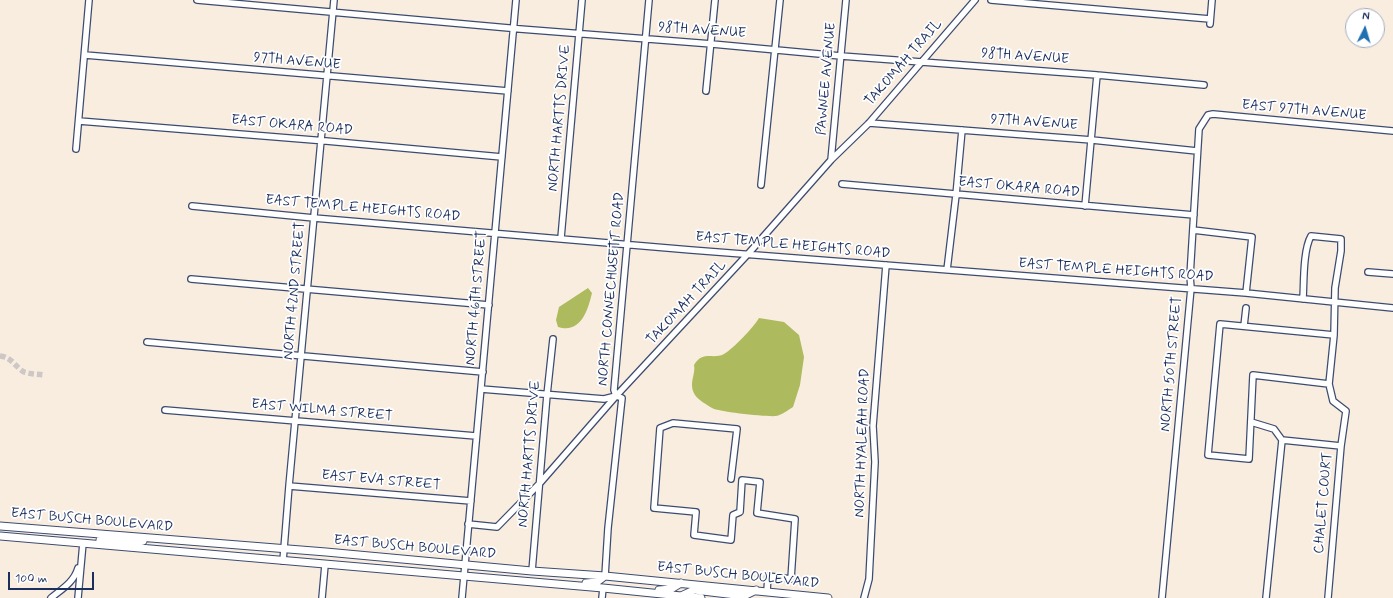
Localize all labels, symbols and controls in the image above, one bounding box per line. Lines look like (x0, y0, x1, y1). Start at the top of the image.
north arrow (1345, 8, 1385, 48)
text: N (1362, 10, 1370, 24)
street label: TAKOMAH TRAIL (862, 16, 946, 110)
street label: 98TH AVENUE (658, 20, 746, 42)
street label: PAWNEE AVENUE (814, 22, 840, 136)
street label: NORTH HARTTS DRIVE (545, 44, 575, 192)
street label: 98TH AVENUE (981, 46, 1069, 68)
street label: 97TH AVENUE (253, 50, 341, 74)
street label: EAST 97TH AVENUE (1241, 97, 1367, 125)
street label: EAST OKARA ROAD (230, 112, 354, 140)
street label: 97TH AVENUE (990, 112, 1078, 134)
street label: EAST OKARA ROAD (957, 174, 1081, 202)
street label: NORTH CONNECHUSETT ROAD (595, 191, 629, 387)
street label: EAST TEMPLE HEIGHTS ROAD (265, 192, 461, 226)
street label: NORTH 42ND STREET (281, 221, 309, 361)
street label: EAST TEMPLE HEIGHTS ROAD (695, 229, 891, 263)
street label: NORTH 46TH STREET (463, 230, 491, 366)
street label: EAST TEMPLE HEIGHTS ROAD (1018, 256, 1214, 286)
street label: TAKOMAH TRAIL (643, 257, 731, 349)
street label: NORTH 50TH STREET (1158, 296, 1186, 432)
street label: NORTH HYALEAH ROAD (852, 368, 874, 518)
street label: NORTH HARTTS DRIVE (515, 380, 545, 528)
street label: EAST WILMA STREET (251, 396, 393, 426)
street label: CHALET COURT (1311, 452, 1337, 554)
street label: EAST EVA STREET (321, 467, 441, 495)
street label: EAST BUSCH BOULEVARD (10, 506, 174, 536)
street label: EAST BUSCH BOULEVARD (333, 533, 497, 563)
street label: EAST BUSCH BOULEVARD (656, 559, 820, 593)
scale bar (10, 564, 96, 590)
text: 100 m (15, 571, 47, 587)

